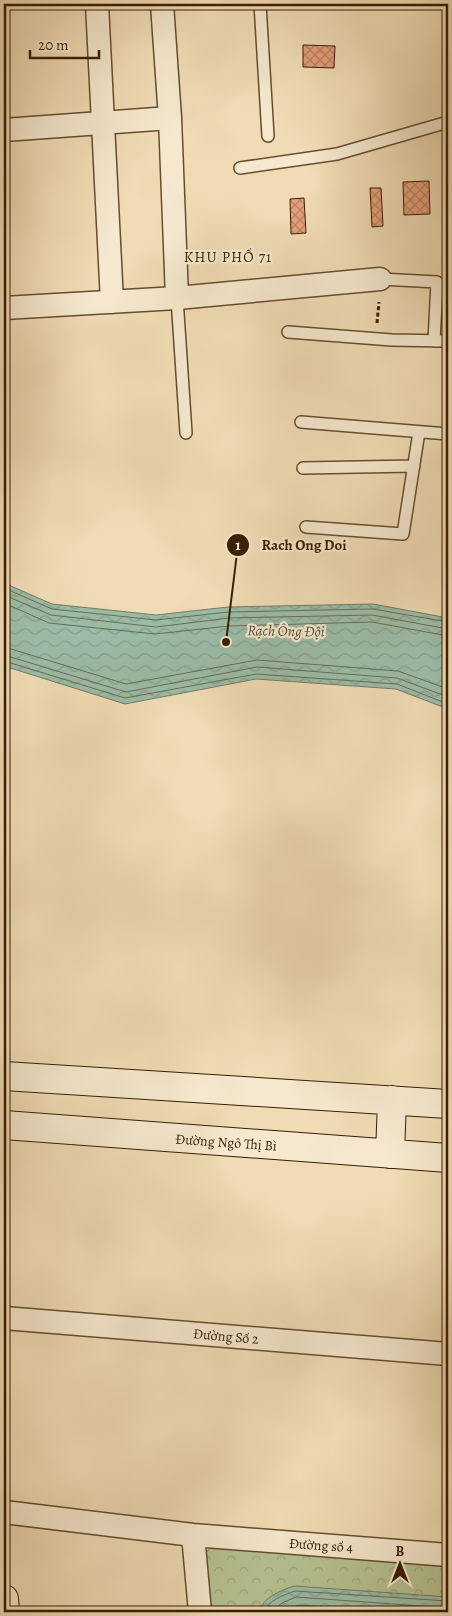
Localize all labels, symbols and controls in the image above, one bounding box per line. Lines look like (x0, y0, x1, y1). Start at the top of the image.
scale bar (30, 28, 99, 60)
text: 20 m (38, 35, 69, 55)
district label: KHU PHỐ 71 (184, 247, 272, 267)
callout: Rach Ong Doi (226, 530, 356, 560)
text: 1 (235, 535, 241, 555)
text: Rach Ong Doi (261, 535, 347, 555)
water label: Rạch Ông Đội (247, 620, 325, 642)
street label: Đường Ngô Thị Bì (175, 1129, 277, 1156)
street label: Đường Số 2 (192, 1324, 260, 1349)
street label: Đường số 4 (288, 1534, 354, 1557)
north arrow (374, 1538, 424, 1588)
text: B (396, 1542, 405, 1561)

